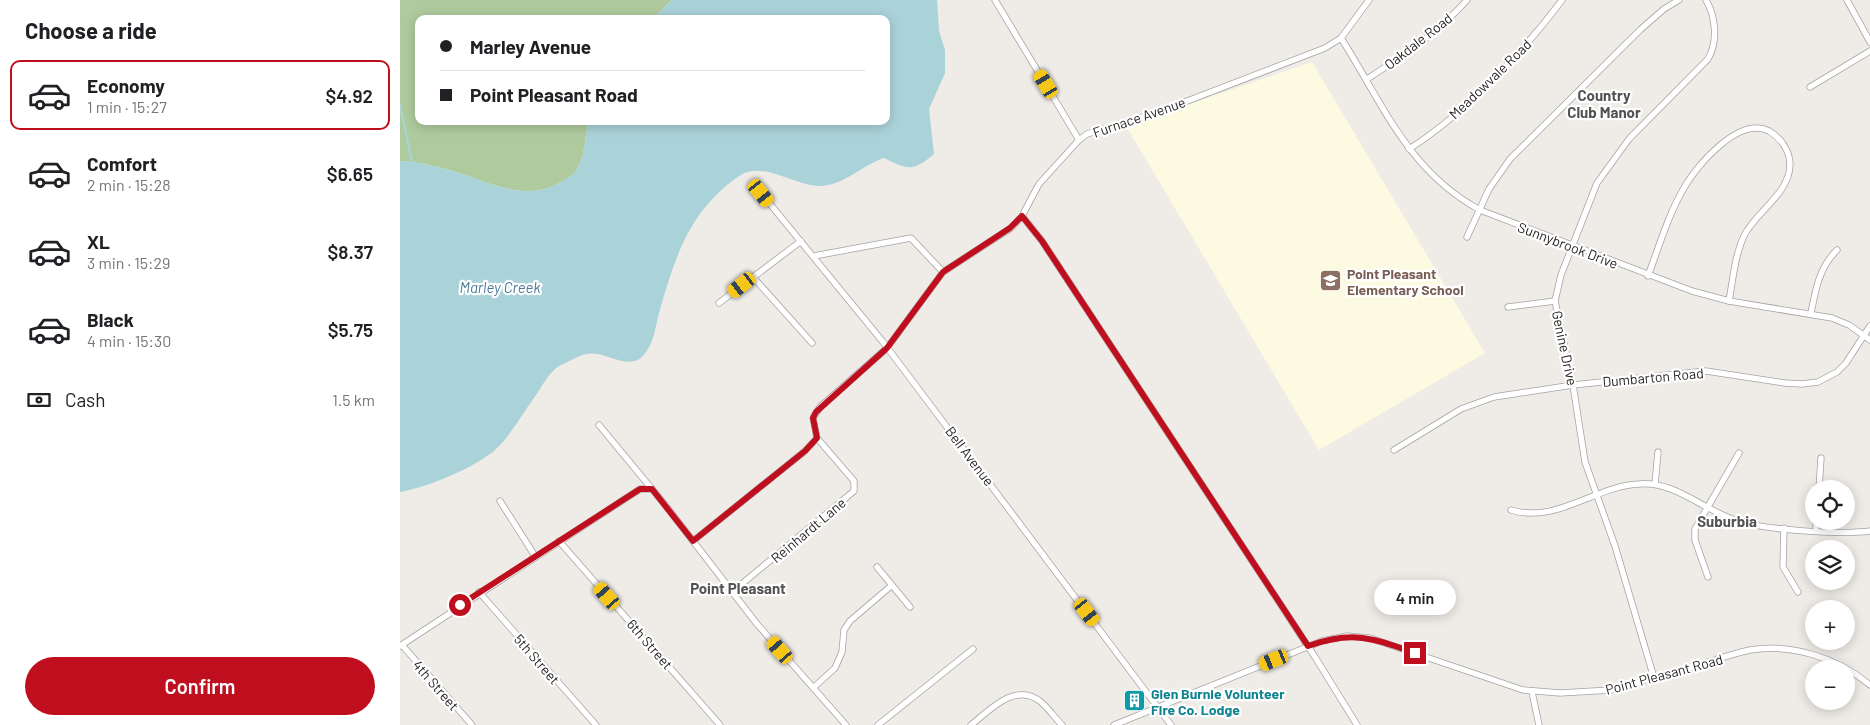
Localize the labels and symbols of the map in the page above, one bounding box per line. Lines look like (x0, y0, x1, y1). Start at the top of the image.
street label: Oakdale Road (1381, 9, 1455, 73)
street label: Meadowvale Road (1445, 35, 1535, 123)
car (1031, 67, 1060, 101)
district label: Country Club Manor (1567, 86, 1641, 121)
street label: Furnace Avenue (1090, 93, 1188, 141)
car (745, 177, 776, 209)
street label: Sunnybrook Drive (1515, 218, 1621, 272)
place label: Point Pleasant Elementary School (1347, 265, 1464, 298)
school or university icon: Point Pleasant Elementary School (1319, 269, 1343, 293)
car (725, 270, 758, 300)
water label: Marley Creek (459, 278, 541, 296)
street label: Genine Drive (1549, 309, 1581, 387)
street label: Dumbarton Road (1602, 364, 1704, 390)
street label: Bell Avenue (942, 423, 998, 489)
street label: Reinhardt Lane (767, 494, 849, 566)
district label: Suburbia (1697, 512, 1757, 530)
district label: Point Pleasant (690, 579, 786, 597)
car (591, 580, 622, 612)
callout: 4 min (1374, 580, 1456, 616)
route start (449, 594, 471, 616)
car (1071, 596, 1102, 628)
street label: 6th Street (624, 615, 676, 673)
street label: 5th Street (511, 630, 563, 688)
car (764, 634, 795, 666)
route end (1404, 642, 1426, 664)
car (1257, 647, 1290, 673)
street label: Point Pleasant Road (1603, 650, 1725, 698)
street label: 4th Street (409, 656, 463, 714)
place label: Glen Burnie Volunteer Fire Co. Lodge (1151, 685, 1285, 718)
building icon: Glen Burnie Volunteer Fire Co. Lodge (1123, 689, 1147, 713)

